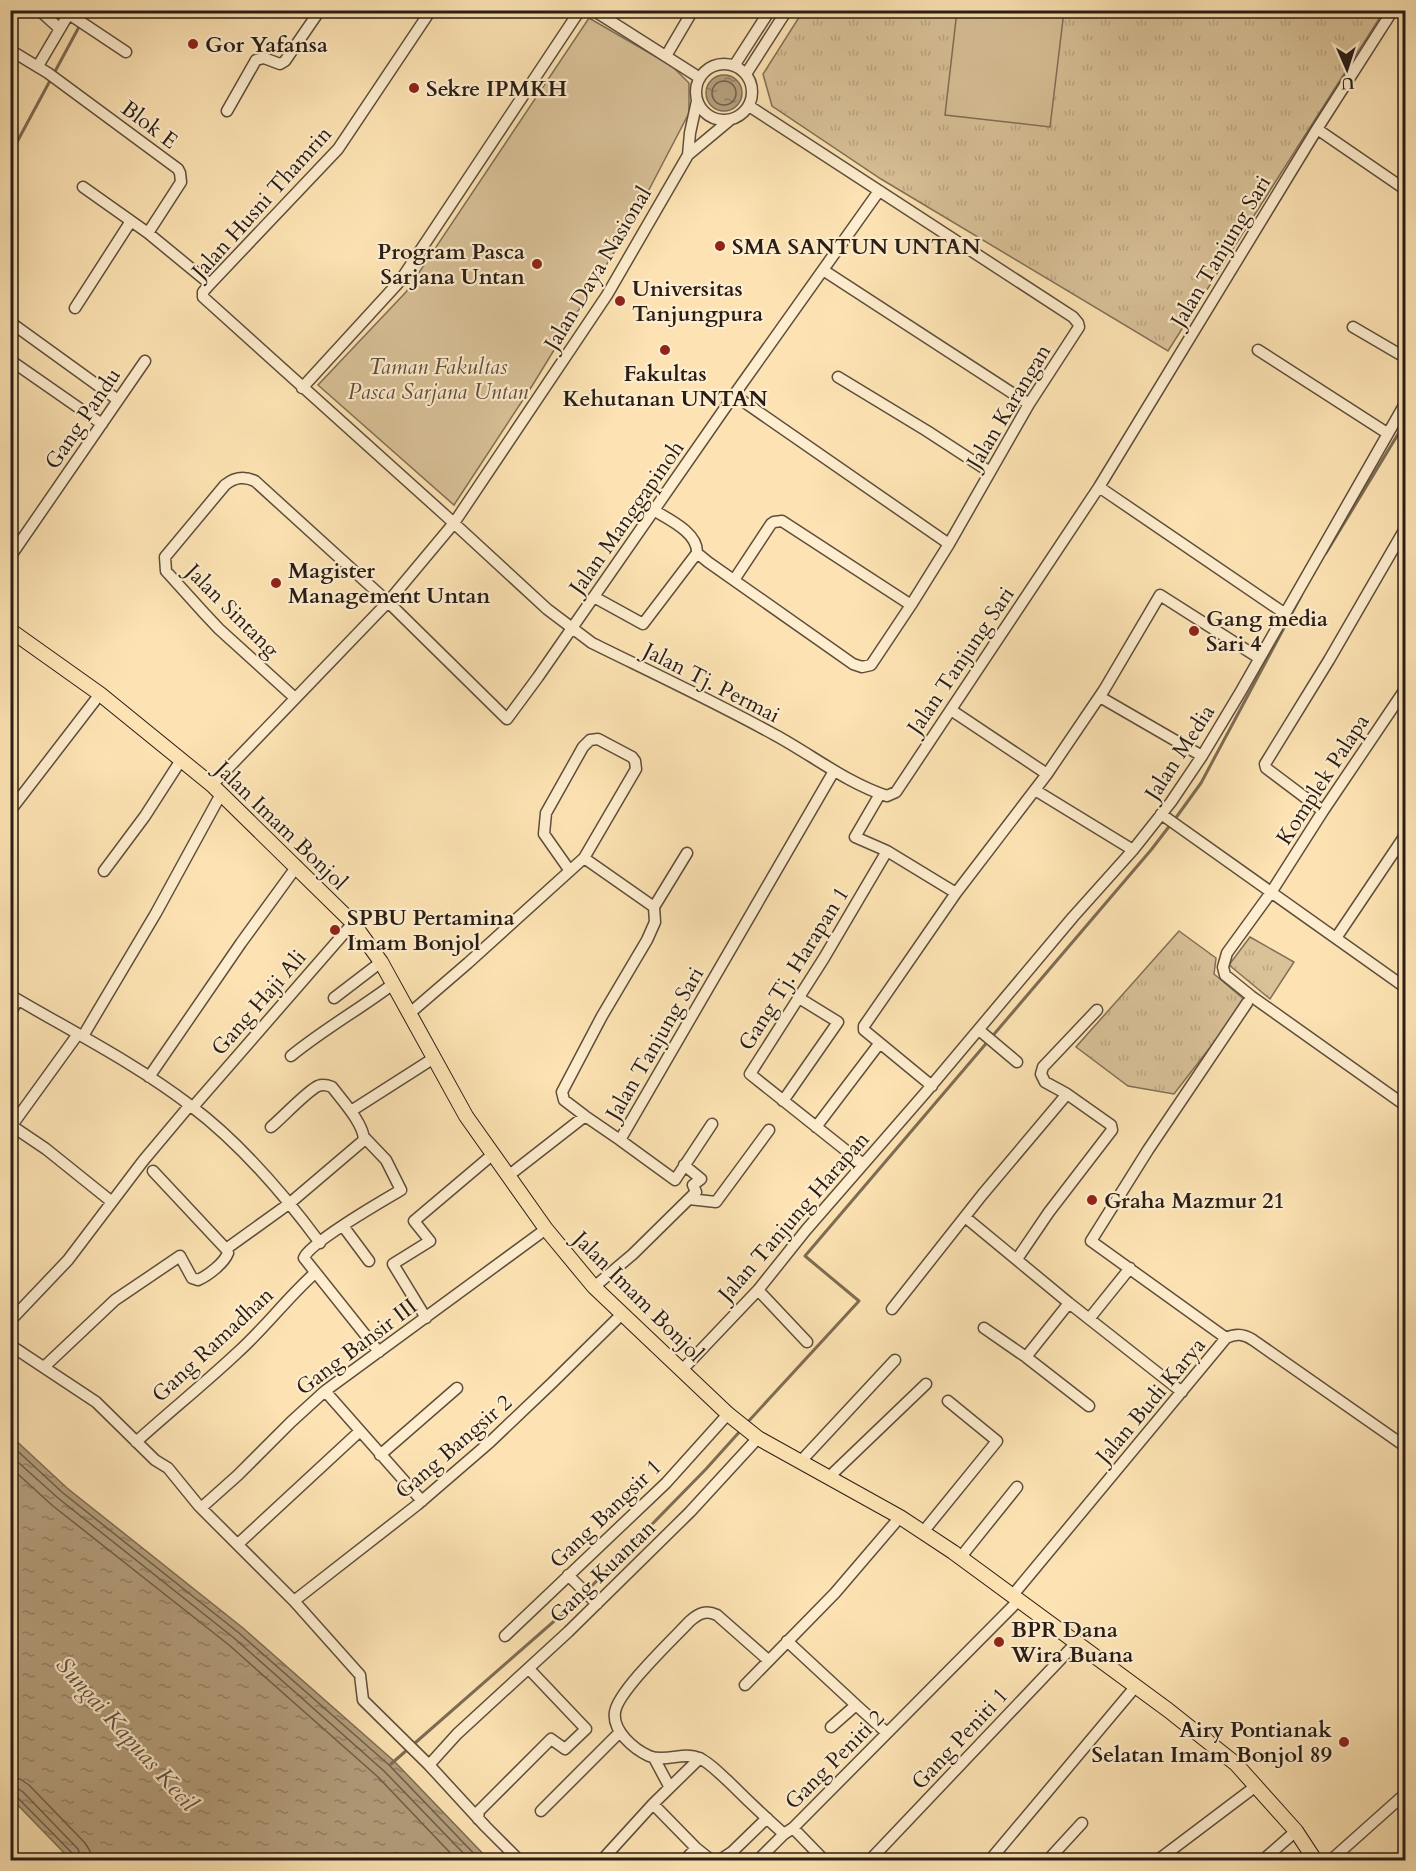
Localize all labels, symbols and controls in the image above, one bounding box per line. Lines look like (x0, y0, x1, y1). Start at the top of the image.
place label: Gor Yafansa (205, 30, 328, 60)
marker: Gor Yafansa (186, 37, 200, 51)
north arrow (1317, 39, 1377, 99)
text: U (1341, 72, 1355, 94)
place label: Sekre IPMKH (426, 74, 567, 104)
marker: Sekre IPMKH (407, 81, 421, 95)
street label: Blok E (115, 94, 184, 156)
street label: Jalan Husni Thamrin (183, 119, 339, 288)
street label: Jalan Tanjung Sari (1162, 170, 1278, 336)
street label: Jalan Daya Nasional (535, 181, 659, 359)
place label: SMA SANTUN UNTAN (732, 232, 981, 262)
place label: Program Pasca Sarjana Untan (377, 237, 525, 292)
marker: SMA SANTUN UNTAN (713, 239, 727, 253)
marker: Program Pasca Sarjana Untan (530, 257, 544, 271)
place label: Universitas Tanjungpura (632, 274, 763, 329)
marker: Universitas Tanjungpura (613, 294, 627, 308)
street label: Jalan Karangan (958, 338, 1058, 477)
marker: Fakultas Kehutanan UNTAN (658, 343, 672, 357)
park label: Taman Fakultas Pasca Sarjana Untan (348, 352, 529, 407)
place label: Fakultas Kehutanan UNTAN (562, 359, 768, 414)
street label: Gang Pandu (38, 362, 128, 475)
street label: Jalan Manggapinoh (561, 435, 691, 603)
street label: Jalan Sintang (177, 555, 286, 665)
place label: Magister Management Untan (288, 556, 491, 611)
marker: Magister Management Untan (269, 576, 283, 590)
street label: Jalan Tanjung Sari (899, 581, 1021, 743)
place label: Gang media Sari 4 (1206, 604, 1328, 659)
marker: Gang media Sari 4 (1187, 624, 1201, 638)
street label: Jalan Tj. Permai (635, 634, 785, 730)
street label: Jalan Media (1136, 698, 1222, 809)
street label: Komplek Palapa (1269, 708, 1377, 851)
street label: Jalan Imam Bonjol (206, 753, 354, 897)
street label: Gang Tj. Harapan 1 (731, 881, 856, 1056)
place label: SPBU Pertamina Imam Bonjol (347, 903, 515, 958)
marker: SPBU Pertamina Imam Bonjol (328, 923, 342, 937)
street label: Gang Haji Ali (204, 943, 313, 1062)
street label: Jalan Tanjung Sari (597, 961, 711, 1128)
street label: Jalan Tanjung Harapan (709, 1125, 877, 1311)
place label: Graha Mazmur 21 (1104, 1186, 1285, 1216)
marker: Graha Mazmur 21 (1085, 1193, 1099, 1207)
street label: Jalan Imam Bonjol (564, 1223, 711, 1369)
street label: Gang Ramadhan (145, 1280, 280, 1409)
street label: Gang Bansir III (290, 1291, 423, 1402)
street label: Jalan Budi Karya (1087, 1331, 1213, 1472)
street label: Gang Bangsir 2 (389, 1388, 518, 1506)
street label: Gang Bangsir 1 (543, 1452, 669, 1575)
street label: Gang Kuantan (543, 1513, 663, 1630)
place label: BPR Dana Wira Buana (1010, 1615, 1134, 1670)
marker: BPR Dana Wira Buana (992, 1635, 1006, 1649)
water label: Sungai Kapuas Kecil (48, 1650, 206, 1820)
street label: Gang Peniti 1 (905, 1681, 1015, 1796)
street label: Gang Peniti 2 (778, 1703, 891, 1816)
place label: Airy Pontianak Selatan Imam Bonjol 89 (1092, 1715, 1332, 1770)
marker: Airy Pontianak Selatan Imam Bonjol 89 (1337, 1735, 1351, 1749)

